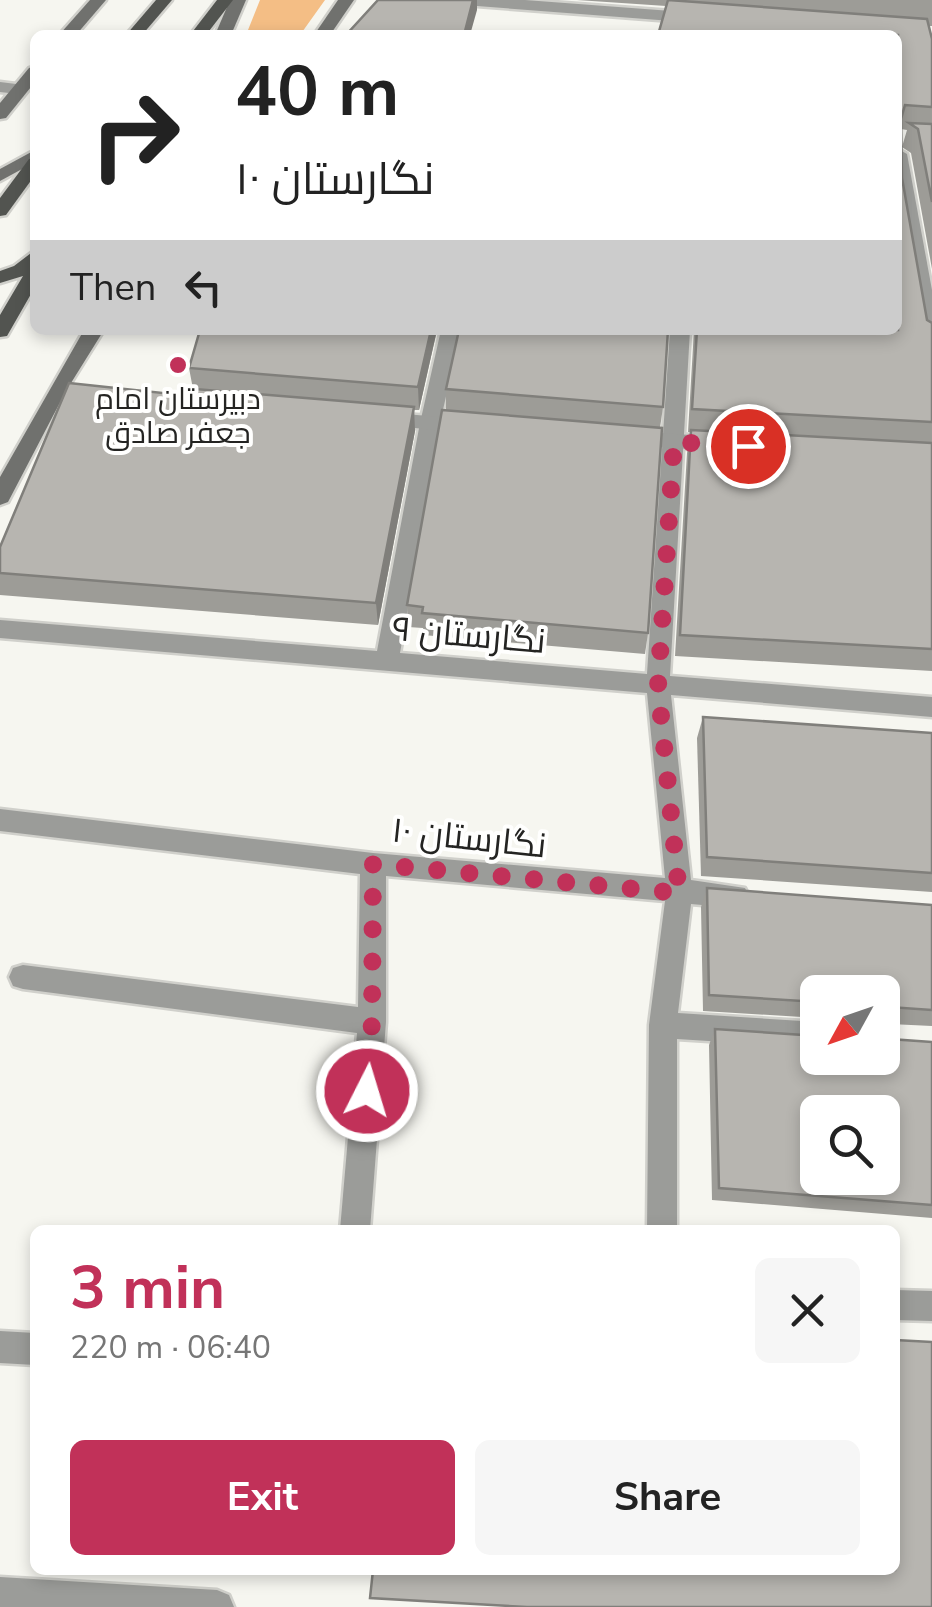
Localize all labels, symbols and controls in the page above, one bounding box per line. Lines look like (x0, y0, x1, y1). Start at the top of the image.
text: 40 m (235, 44, 399, 140)
icon: right (70, 70, 200, 200)
text: نگارستان ۱۰ (235, 149, 434, 210)
icon: left (176, 260, 231, 315)
text: Then (70, 262, 156, 313)
marker: دبیرستان امام جعفر صادق (167, 354, 189, 376)
place label: دبیرستان امام جعفر صادق (95, 379, 261, 454)
pin (706, 404, 791, 489)
icon: arrive (721, 419, 776, 474)
street label: نگارستان ۹ (390, 605, 548, 665)
street label: نگارستان ۱۰ (389, 807, 549, 869)
north arrow (800, 975, 900, 1075)
map controls (800, 975, 900, 1195)
position arrow (315, 1039, 419, 1143)
button: search (800, 1095, 900, 1195)
text: 3 min (70, 1247, 225, 1329)
button: close (755, 1258, 860, 1363)
text: 220 m · 06:40 (70, 1326, 271, 1369)
button: Exit (70, 1440, 455, 1555)
button: Share (475, 1440, 860, 1555)

